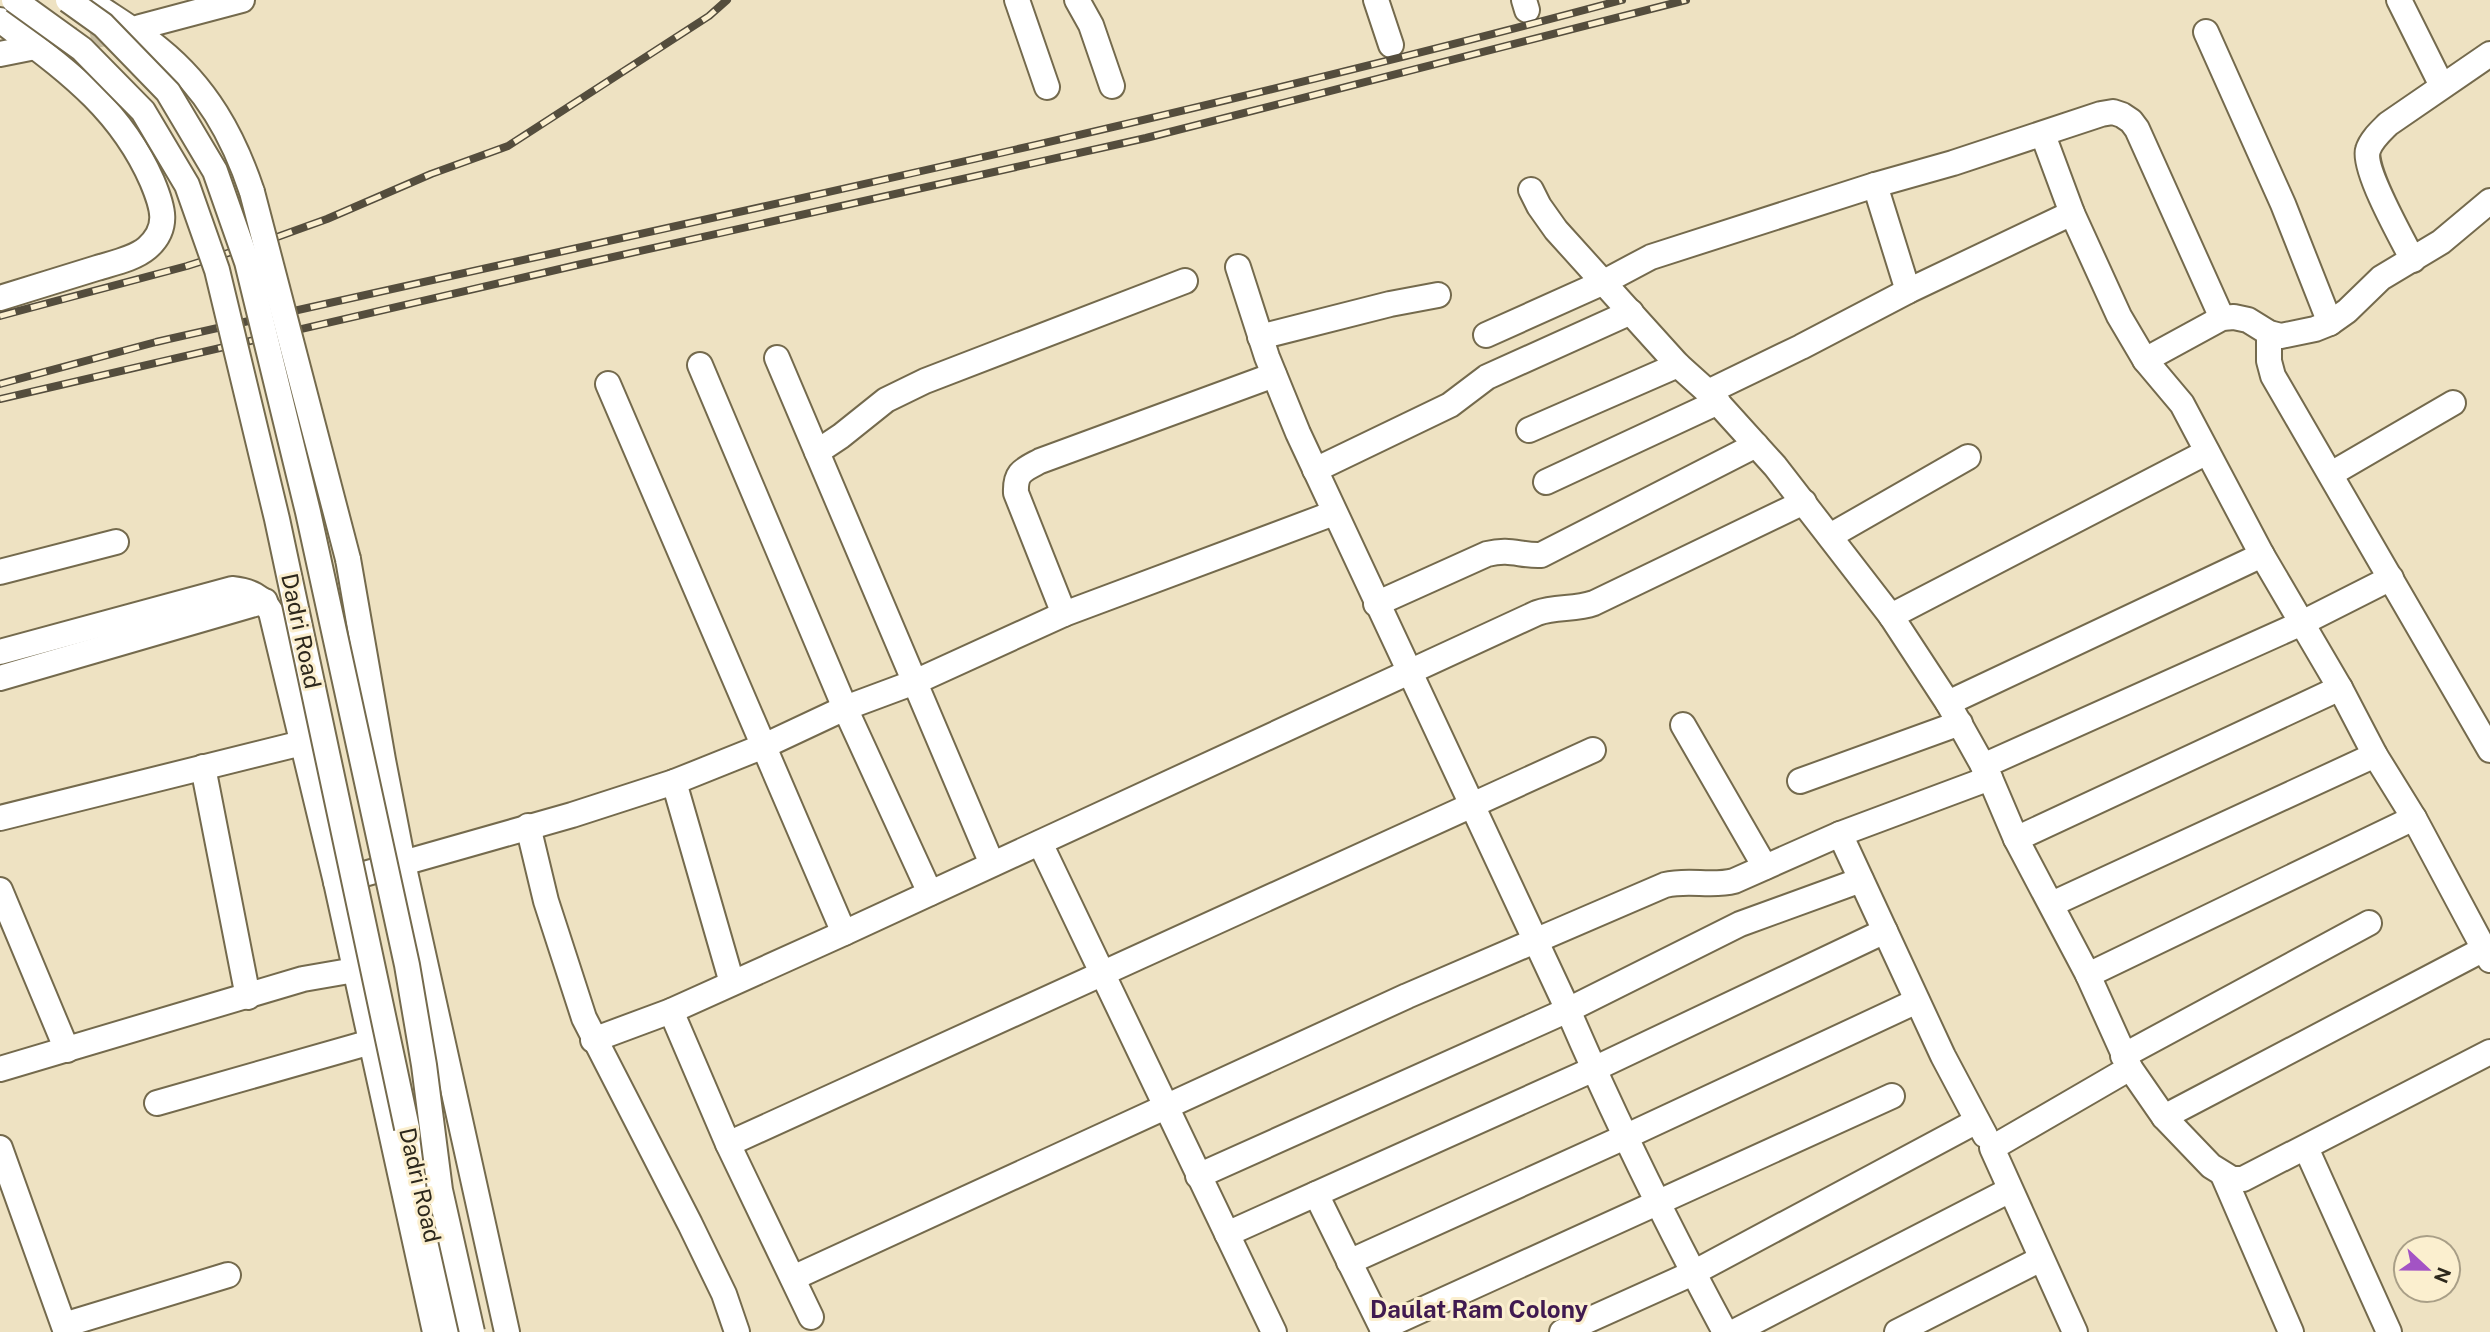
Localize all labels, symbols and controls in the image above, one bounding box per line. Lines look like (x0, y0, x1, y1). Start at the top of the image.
street label: Dadri Road (276, 571, 327, 691)
street label: Dadri Road (394, 1125, 447, 1245)
north arrow (2392, 1234, 2462, 1304)
text: N (2430, 1264, 2456, 1286)
district label: Daulat Ram Colony (1370, 1295, 1588, 1323)

